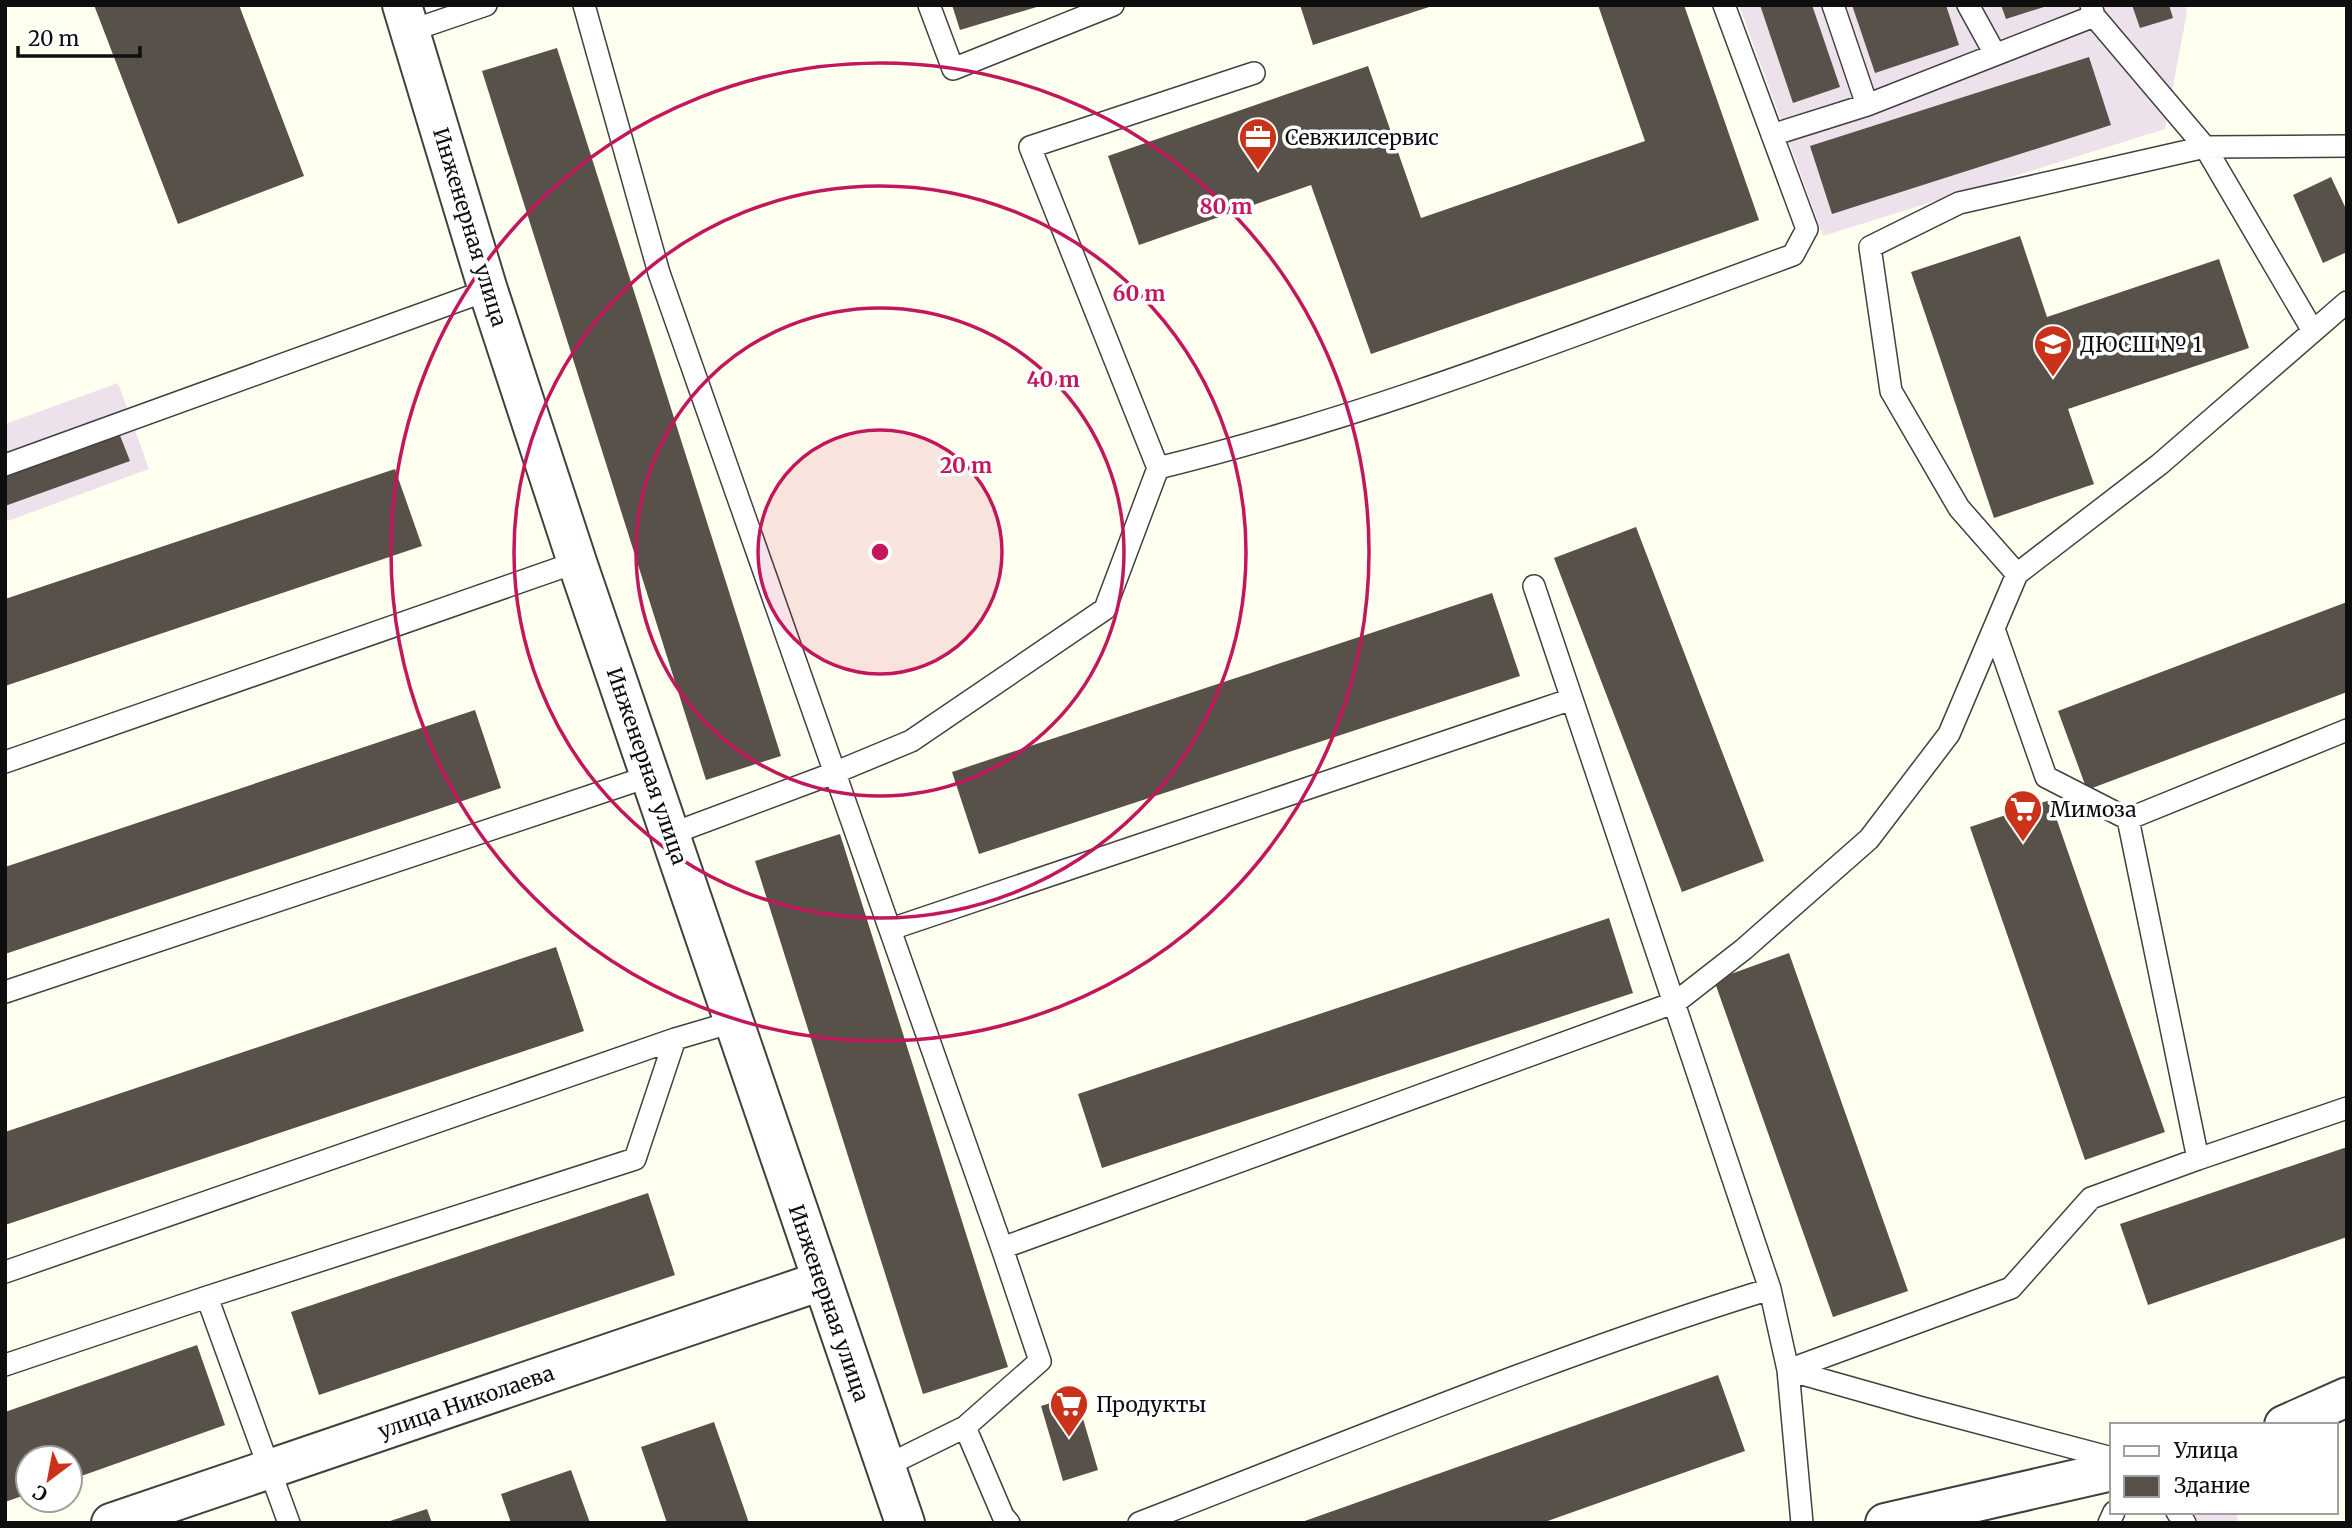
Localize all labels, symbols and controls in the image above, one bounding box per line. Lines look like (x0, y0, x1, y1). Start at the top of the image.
scale bar (18, 14, 140, 58)
text: 20 m (28, 25, 80, 52)
office icon: Севжилсервис (1237, 116, 1279, 171)
street label: Инженерная улица (427, 124, 513, 330)
place label: Севжилсервис (1285, 124, 1439, 151)
text: 80 m (1200, 193, 1252, 220)
text: 60 m (1113, 280, 1165, 307)
school or university icon: ДЮСШ № 1 (2032, 323, 2074, 378)
place label: ДЮСШ № 1 (2080, 331, 2202, 358)
text: 40 m (1026, 366, 1080, 393)
text: 20 m (940, 452, 992, 479)
centre of rings (868, 540, 892, 564)
street label: Инженерная улица (601, 664, 693, 868)
supermarket icon: Мимоза (2002, 788, 2044, 843)
place label: Мимоза (2050, 796, 2136, 823)
street label: Инженерная улица (783, 1201, 875, 1405)
street label: улица Николаева (374, 1359, 558, 1445)
supermarket icon: Продукты (1048, 1383, 1090, 1438)
place label: Продукты (1096, 1391, 1206, 1418)
legend (2110, 1423, 2338, 1514)
text: Улица (2173, 1437, 2238, 1464)
north arrow (14, 1444, 84, 1514)
text: Здание (2174, 1472, 2250, 1499)
text: С (28, 1480, 52, 1507)

